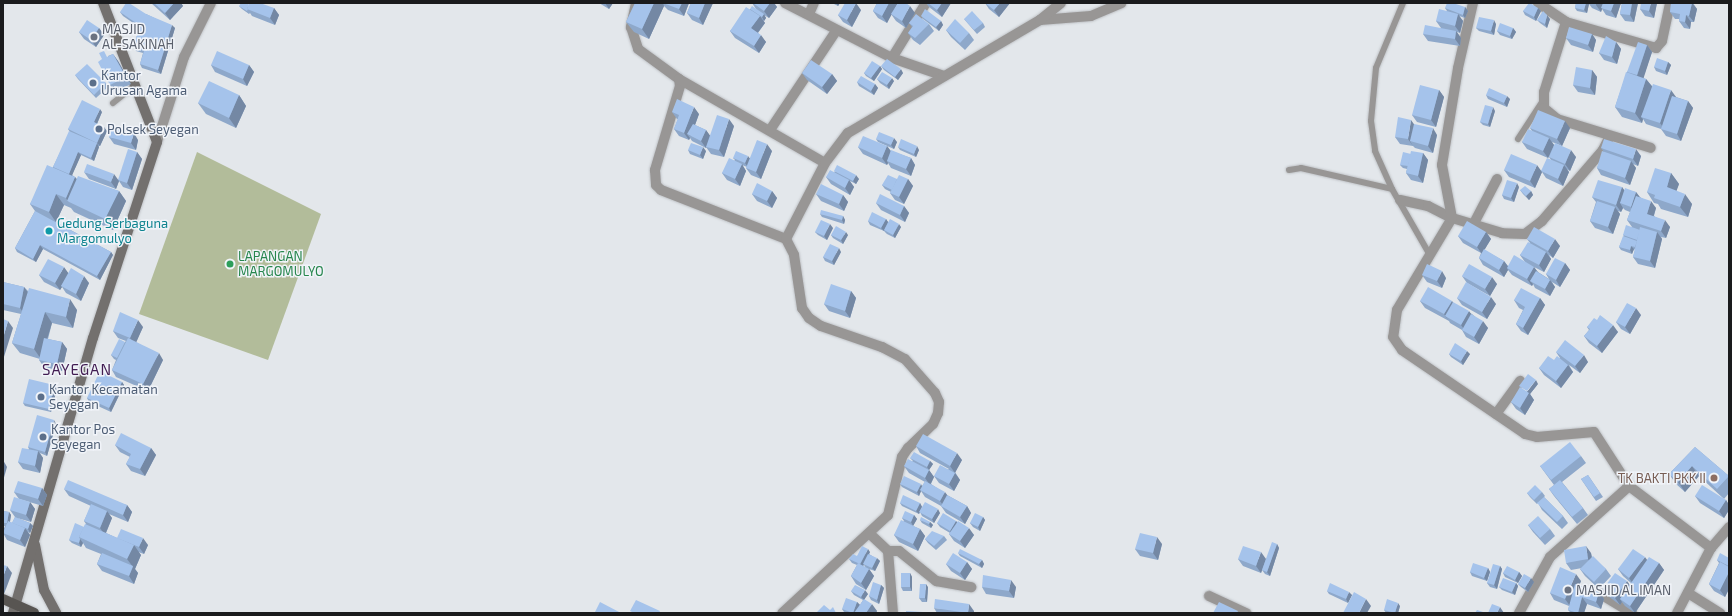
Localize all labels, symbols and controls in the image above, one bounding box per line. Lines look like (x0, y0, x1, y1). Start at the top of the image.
place label: MASJID AL-SAKINAH (102, 22, 174, 53)
marker: MASJID AL-SAKINAH (89, 32, 99, 42)
place label: Kantor Urusan Agama (101, 68, 187, 99)
marker: Kantor Urusan Agama (88, 78, 98, 88)
place label: Polsek Seyegan (107, 121, 199, 137)
marker: Polsek Seyegan (94, 124, 104, 134)
place label: Gedung Serbaguna Margomulyo (57, 216, 168, 247)
marker: Gedung Serbaguna Margomulyo (44, 226, 54, 236)
place label: LAPANGAN MARGOMULYO (238, 249, 324, 280)
marker: LAPANGAN MARGOMULYO (225, 259, 235, 269)
district label: SAYEGAN (42, 361, 112, 379)
place label: Kantor Kecamatan Seyegan (49, 382, 158, 413)
marker: Kantor Kecamatan Seyegan (36, 392, 46, 402)
place label: Kantor Pos Seyegan (51, 422, 115, 453)
marker: Kantor Pos Seyegan (38, 432, 48, 442)
place label: TK BAKTI PKK II (1617, 470, 1706, 486)
marker: TK BAKTI PKK II (1709, 473, 1719, 483)
place label: MASJID AL IMAN (1576, 582, 1672, 598)
marker: MASJID AL IMAN (1563, 585, 1573, 595)

